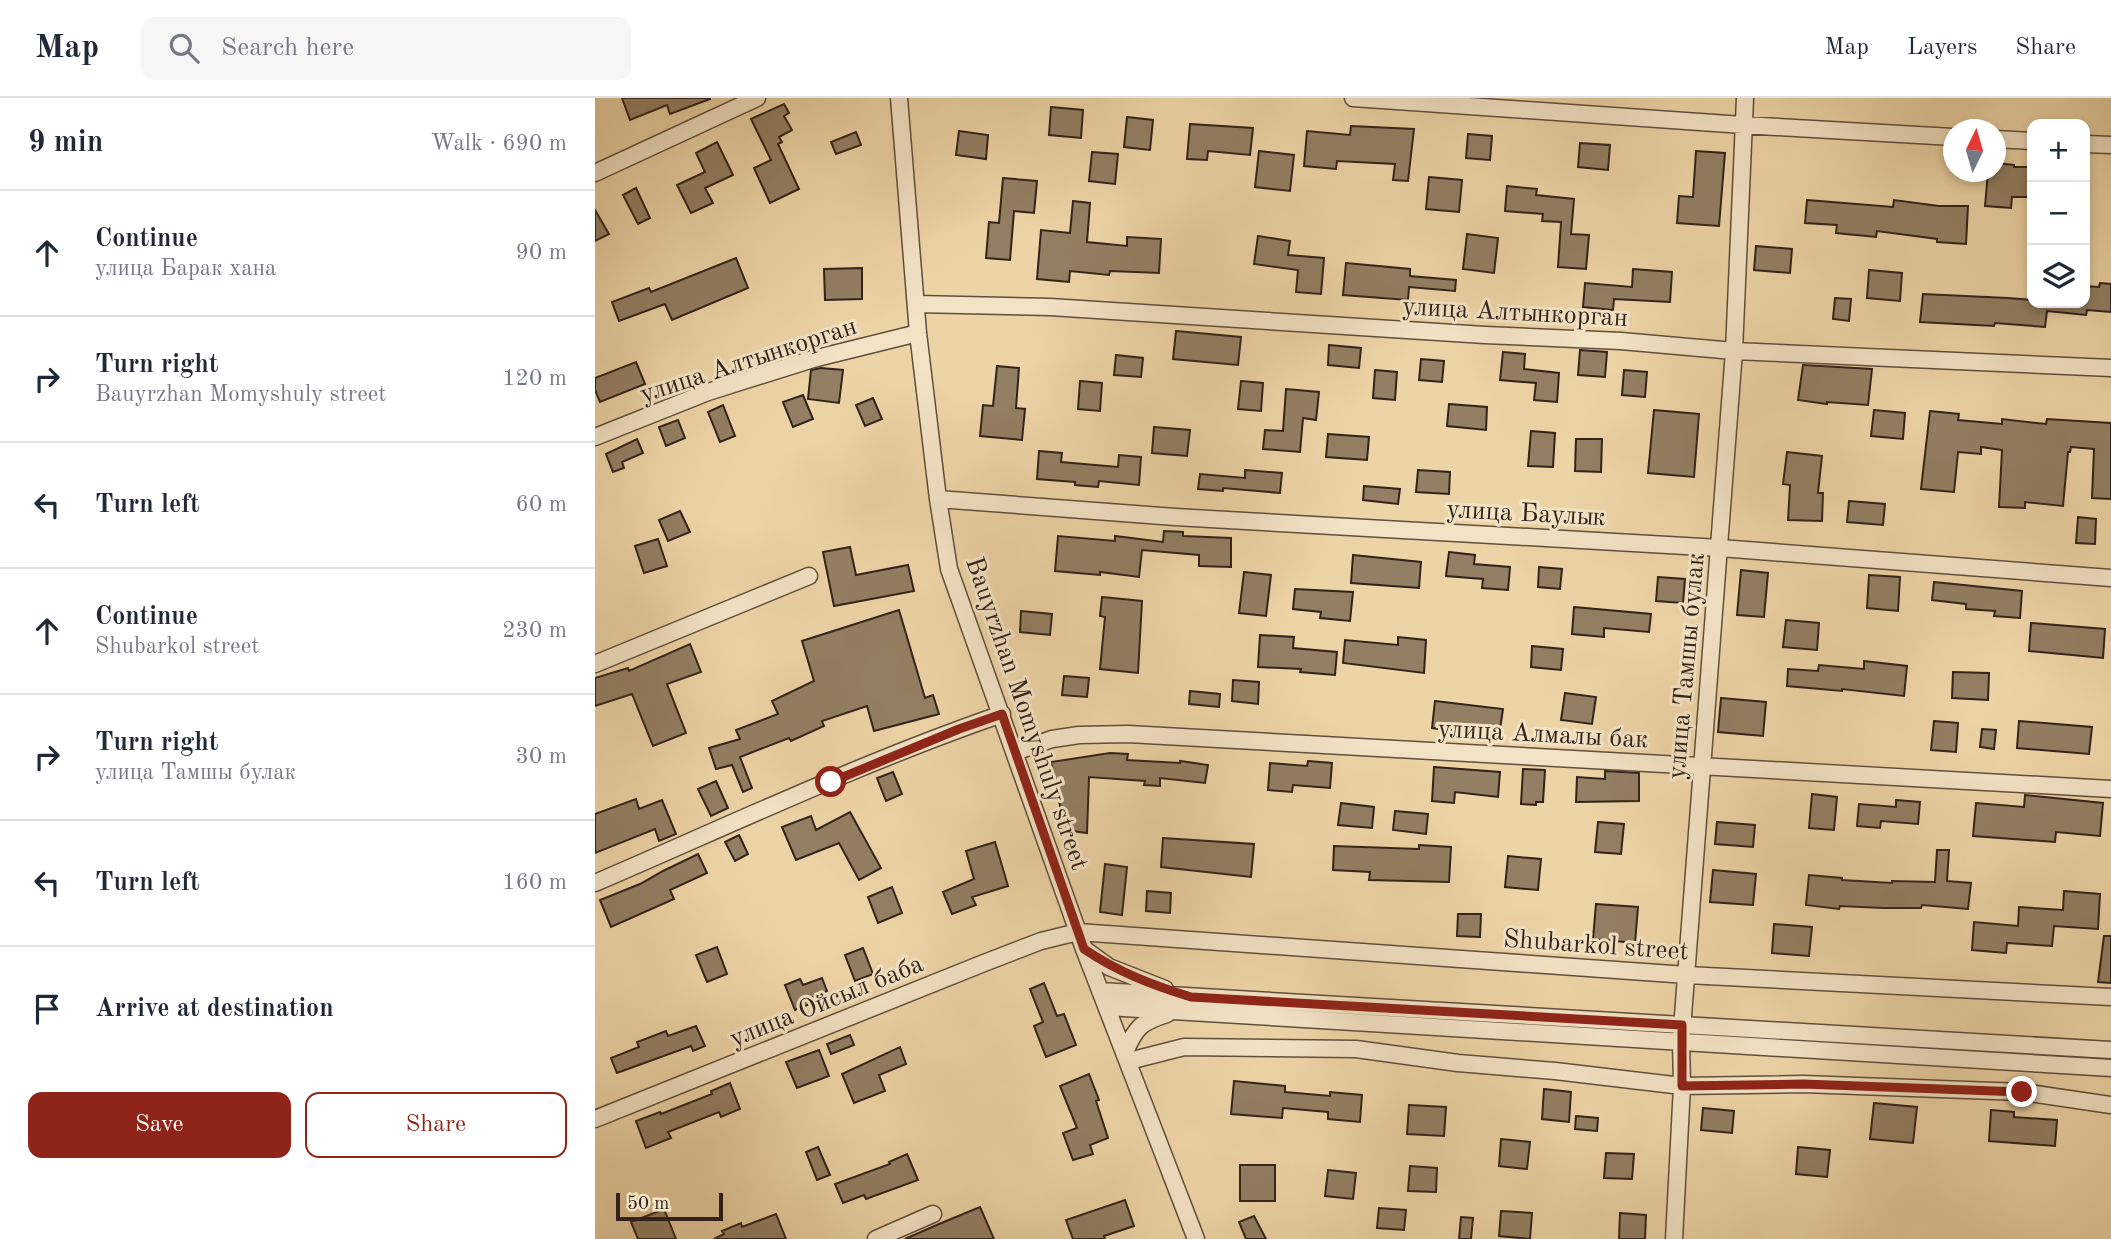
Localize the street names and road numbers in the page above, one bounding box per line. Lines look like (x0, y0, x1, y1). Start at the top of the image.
street label: улица Алтынкорган (1401, 294, 1628, 332)
street label: улица Алтынкорган (637, 314, 860, 408)
street label: улица Баулык (1446, 497, 1606, 531)
street label: улица Тамшы булак (1664, 552, 1710, 781)
street label: Bauyrzhan Momyshuly street (960, 554, 1092, 874)
street label: улица Алмалы бак (1437, 716, 1649, 753)
street label: Shubarkol street (1502, 927, 1689, 965)
street label: улица Ойсыл баба (726, 951, 927, 1053)

